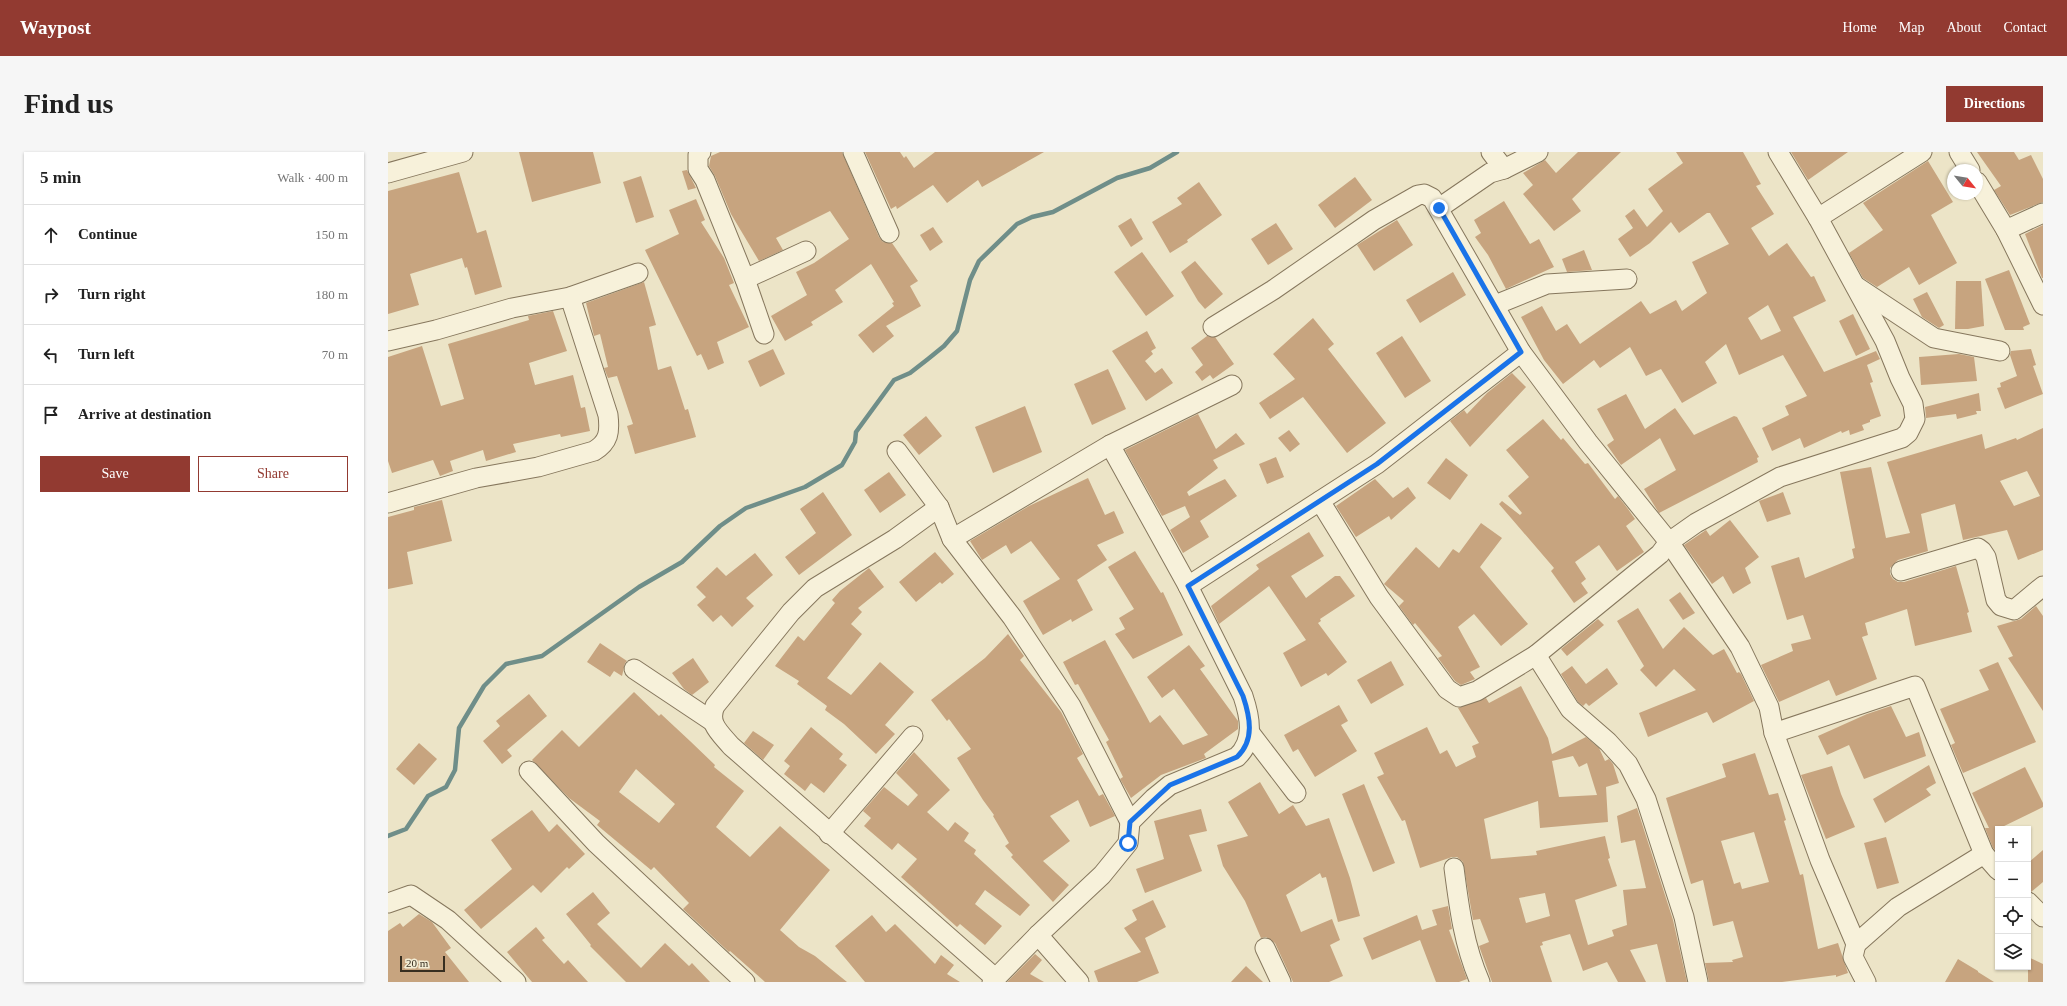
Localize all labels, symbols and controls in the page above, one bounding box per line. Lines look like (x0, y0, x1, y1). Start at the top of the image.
text: Waypost (20, 17, 91, 38)
text: Home (1843, 20, 1877, 35)
text: Map (1899, 20, 1924, 35)
text: About (1946, 20, 1981, 35)
text: Contact (2003, 20, 2047, 35)
button: Directions (1946, 86, 2043, 122)
text: Find us (24, 88, 114, 119)
north arrow (1947, 164, 1983, 200)
text: 5 min (40, 168, 81, 187)
text: Walk · 400 m (277, 170, 348, 185)
route end (1430, 199, 1448, 217)
icon: ahead (40, 224, 62, 246)
text: Continue (78, 226, 137, 242)
text: 150 m (315, 227, 348, 242)
icon: right (40, 284, 62, 306)
text: Turn right (78, 286, 145, 302)
text: 180 m (315, 287, 348, 302)
icon: left (40, 344, 62, 366)
text: Turn left (78, 346, 135, 362)
text: 70 m (322, 347, 348, 362)
icon: arrive (40, 404, 62, 426)
text: Arrive at destination (78, 406, 211, 422)
button: Save (40, 456, 190, 492)
button: Share (198, 456, 348, 492)
map controls (1995, 826, 2031, 970)
button: + (1995, 826, 2031, 862)
route start (1119, 834, 1137, 852)
button: − (1995, 862, 2031, 898)
button: locate (1995, 898, 2031, 934)
button: layers (1995, 934, 2031, 970)
scale bar (400, 954, 445, 973)
text: 20 m (406, 957, 428, 969)

